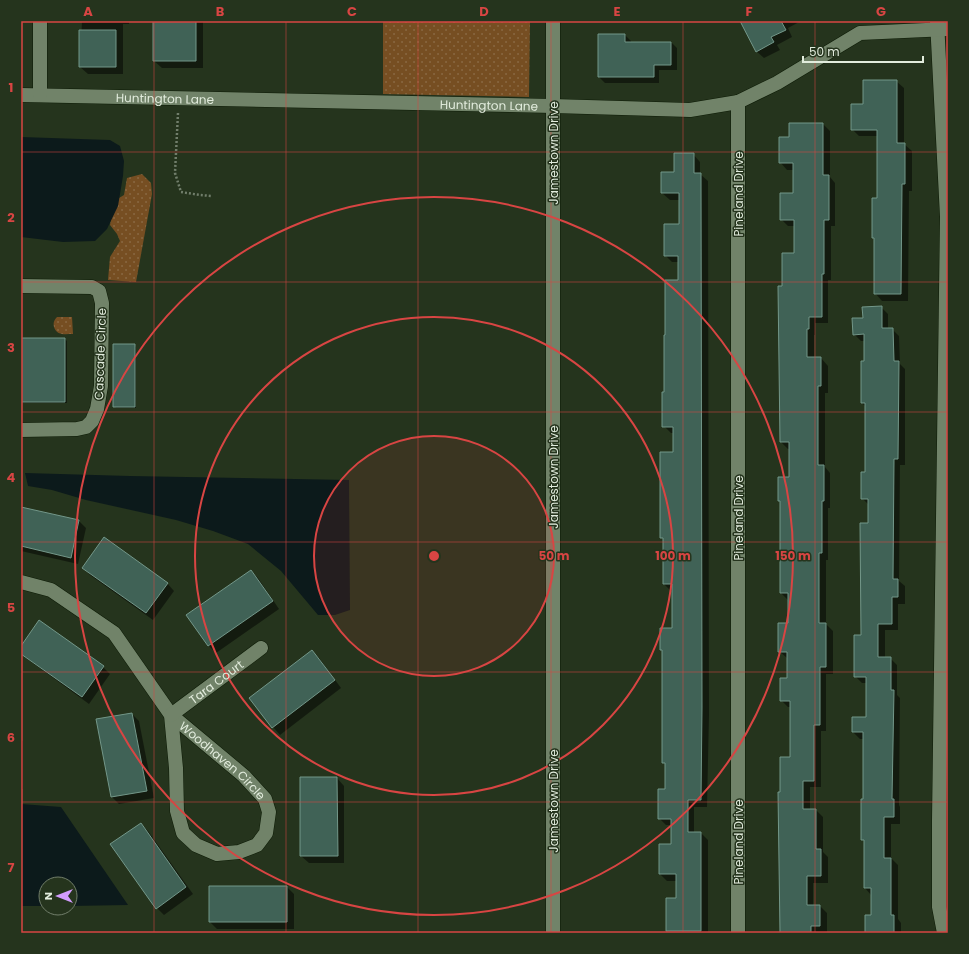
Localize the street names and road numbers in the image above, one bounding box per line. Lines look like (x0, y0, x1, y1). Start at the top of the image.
street label: Huntington Lane (116, 88, 214, 107)
street label: Huntington Lane (440, 95, 538, 114)
street label: Jamestown Drive (545, 101, 562, 205)
street label: Pineland Drive (730, 151, 747, 237)
street label: Cascade Circle (90, 308, 110, 400)
street label: Jamestown Drive (545, 425, 562, 529)
street label: Pineland Drive (730, 475, 747, 561)
street label: Tara Court (185, 656, 247, 707)
street label: Woodhaven Circle (176, 717, 270, 803)
street label: Jamestown Drive (545, 749, 562, 853)
street label: Pineland Drive (730, 799, 747, 885)

